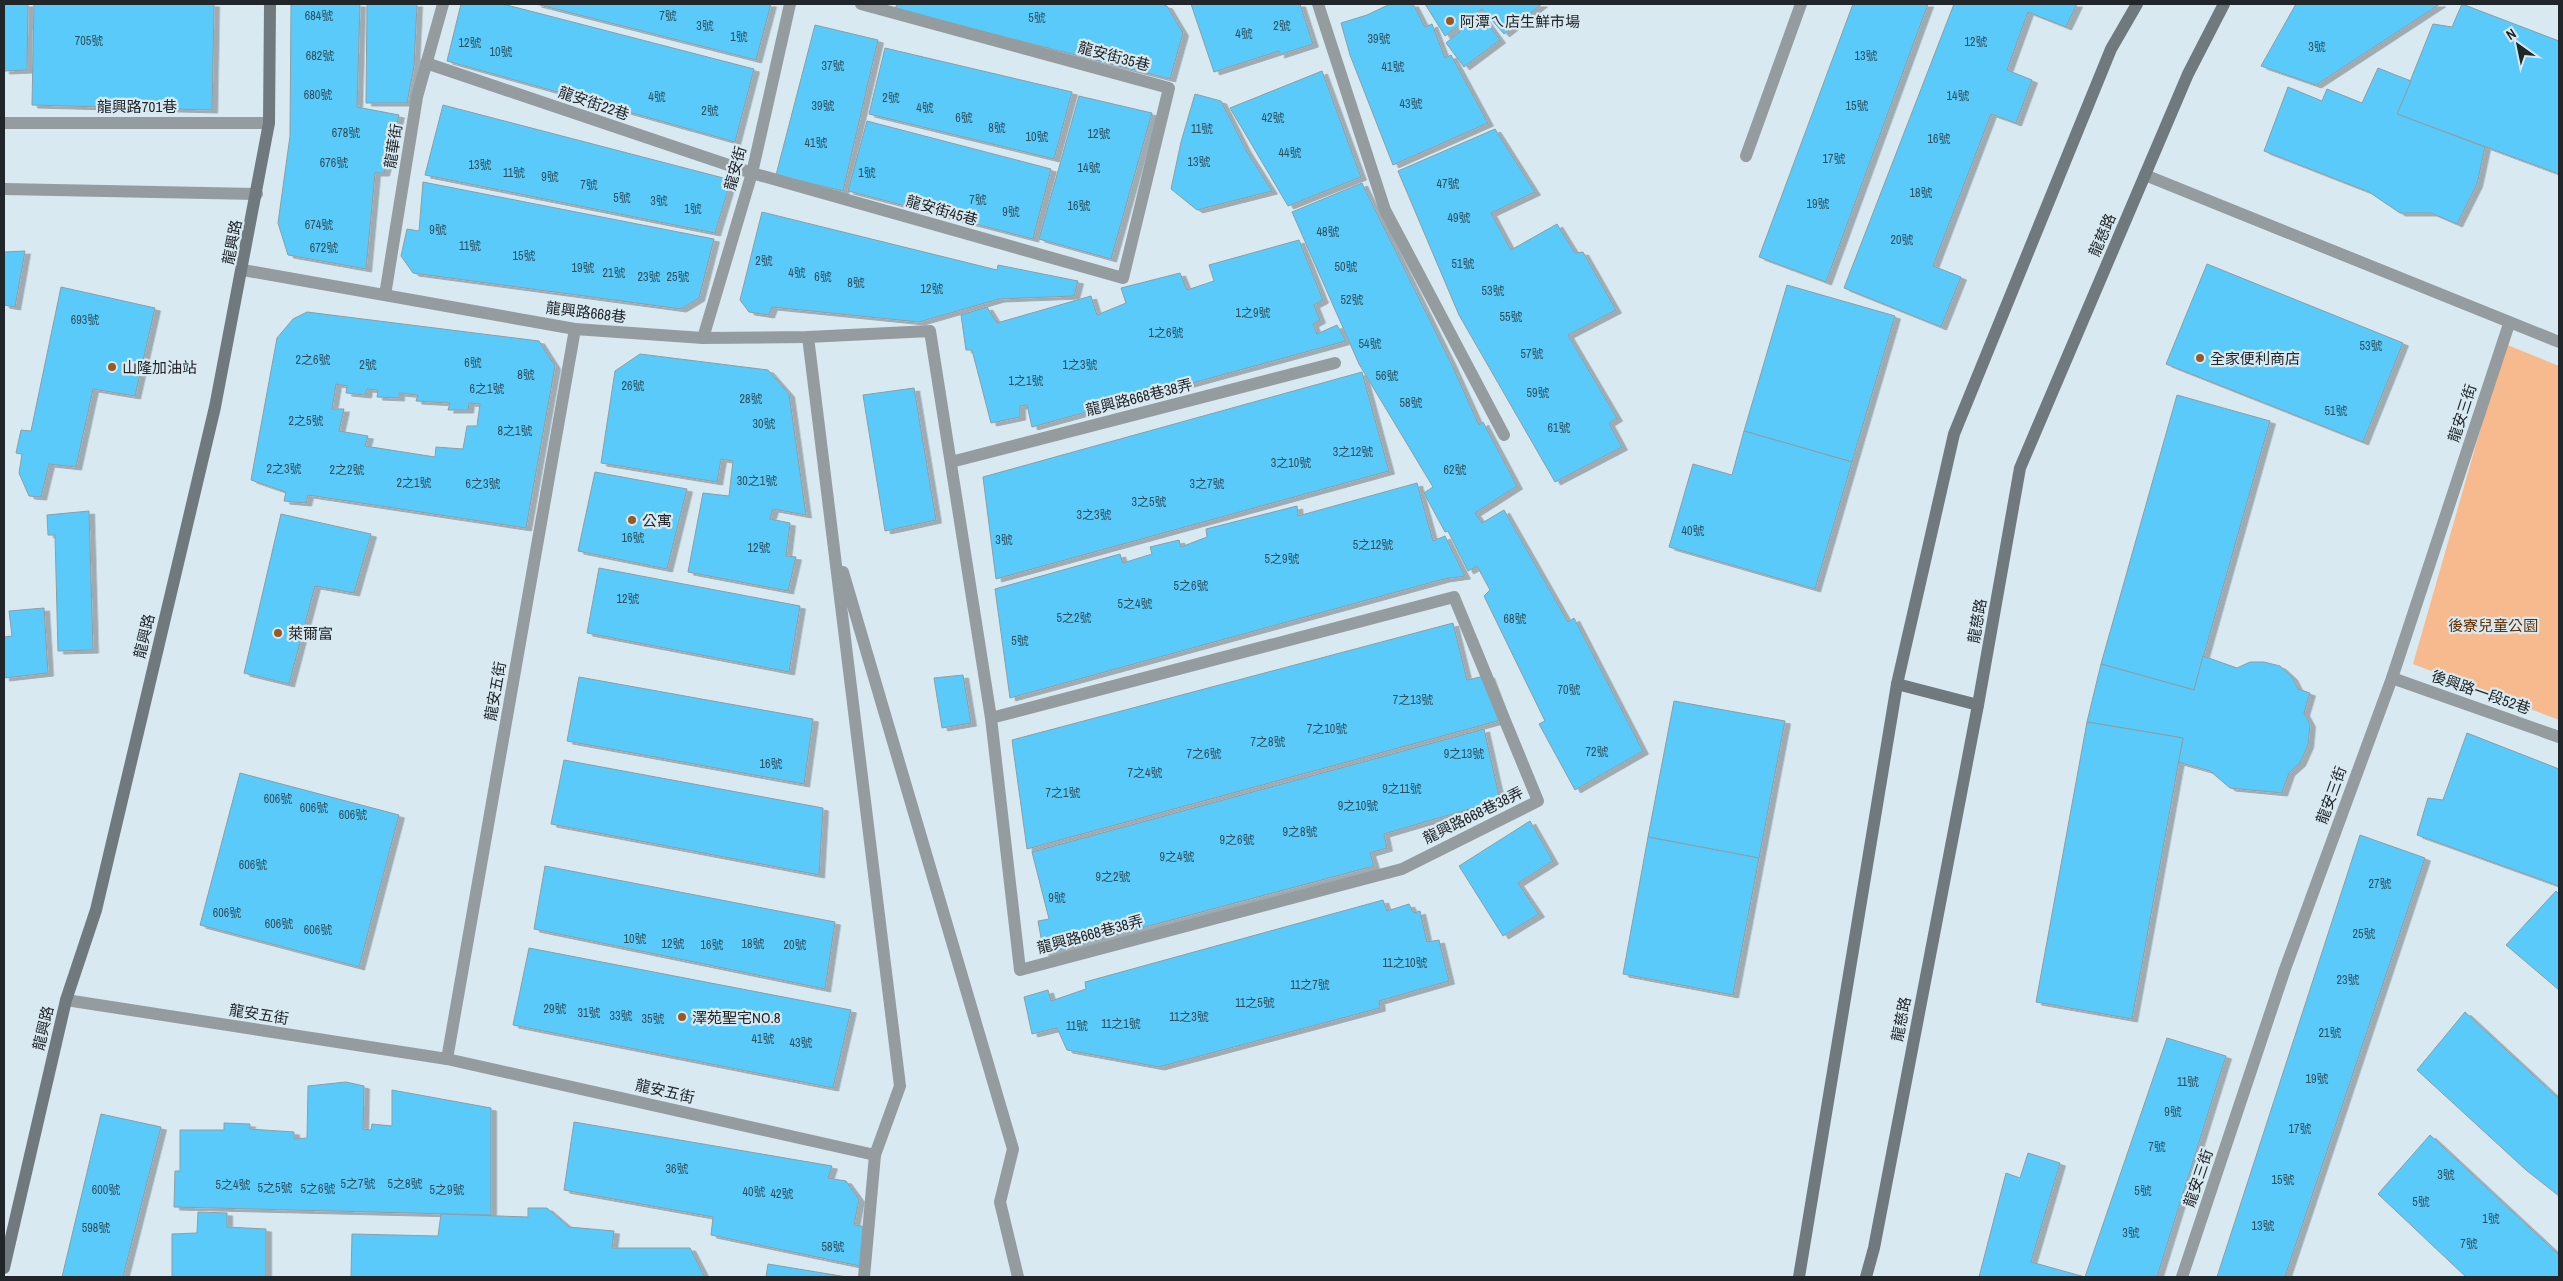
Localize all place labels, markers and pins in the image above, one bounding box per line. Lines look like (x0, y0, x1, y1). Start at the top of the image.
place label: 阿潭ㄟ店生鮮市場 (1460, 11, 1580, 32)
marker: 阿潭ㄟ店生鮮市場 (1444, 15, 1456, 27)
place label: 全家便利商店 (2210, 348, 2300, 369)
marker: 全家便利商店 (2194, 352, 2206, 364)
place label: 山隆加油站 (122, 357, 197, 378)
marker: 山隆加油站 (106, 361, 118, 373)
place label: 公寓 (642, 510, 672, 531)
marker: 公寓 (626, 514, 638, 526)
place label: 萊爾富 (288, 623, 333, 644)
marker: 萊爾富 (272, 627, 284, 639)
place label: 澤苑聖宅NO.8 (692, 1007, 781, 1028)
marker: 澤苑聖宅NO.8 (676, 1011, 688, 1023)

